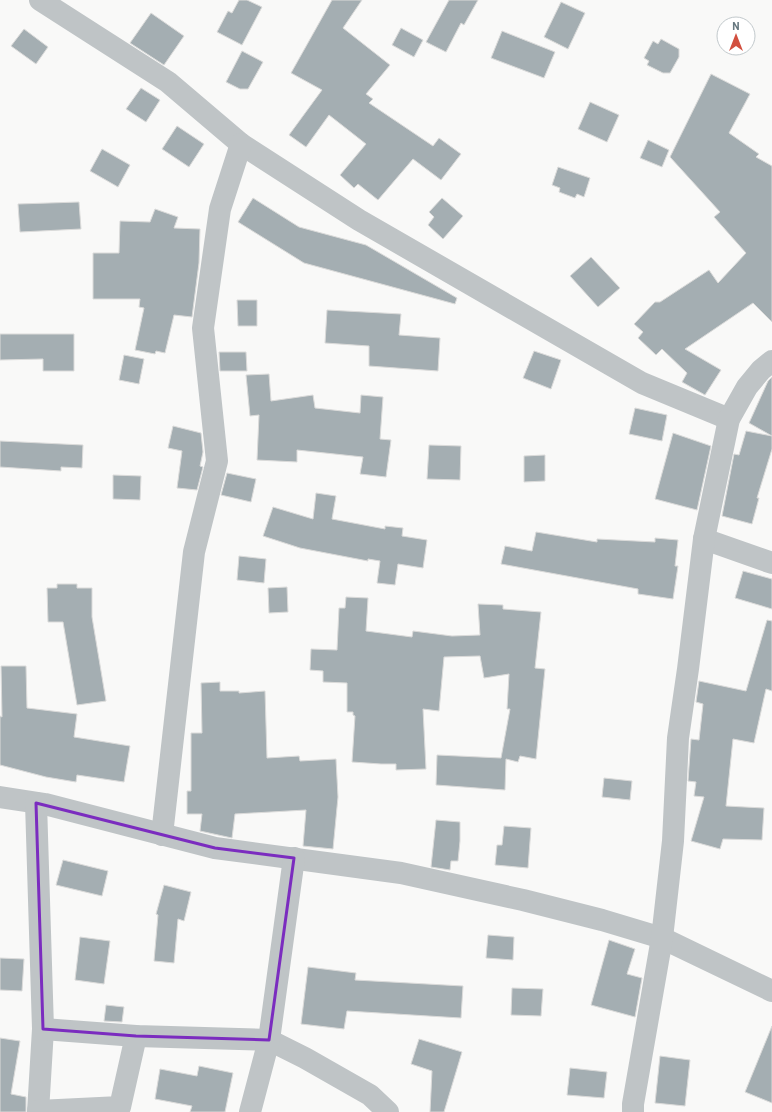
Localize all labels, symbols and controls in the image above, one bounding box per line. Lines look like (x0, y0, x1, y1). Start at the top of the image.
north arrow (716, 16, 756, 56)
text: N (732, 19, 740, 32)

